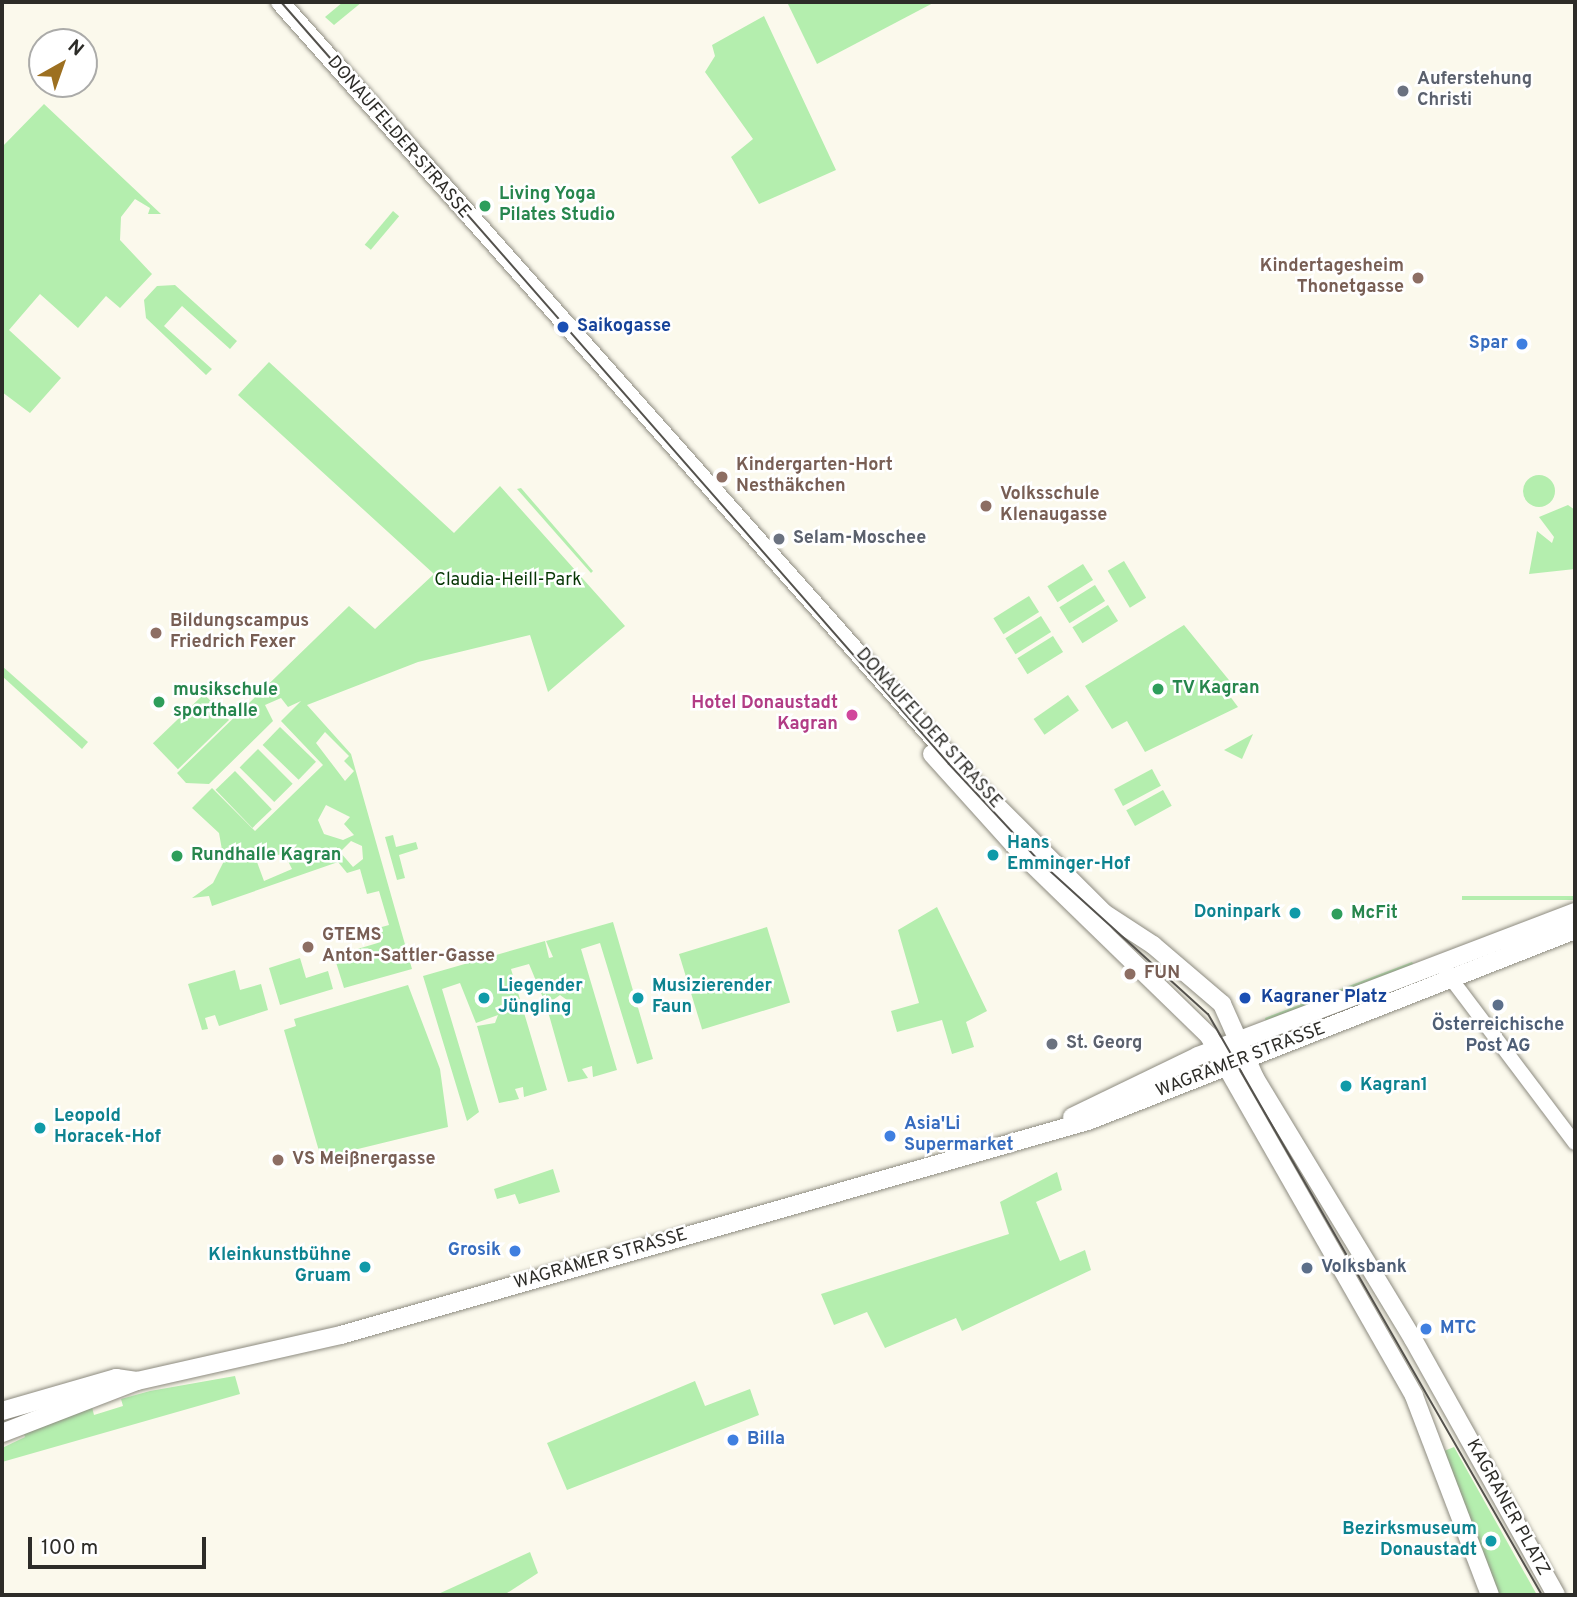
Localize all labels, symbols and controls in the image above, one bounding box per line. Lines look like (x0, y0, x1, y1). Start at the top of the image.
north arrow (28, 28, 98, 98)
text: N (62, 35, 88, 62)
street label: DONAUFELDER STRASSE (322, 52, 474, 224)
place label: Auferstehung Christi (1417, 70, 1532, 112)
marker: Auferstehung Christi (1395, 83, 1411, 99)
place label: Living Yoga Pilates Studio (499, 185, 615, 228)
marker: Living Yoga Pilates Studio (477, 198, 493, 214)
place label: Kindertagesheim Thonetgasse (1260, 257, 1404, 300)
marker: Kindertagesheim Thonetgasse (1410, 270, 1426, 286)
place label: Saikogasse (577, 316, 671, 338)
marker: Saikogasse (555, 319, 571, 335)
place label: Spar (1469, 333, 1508, 355)
marker: Spar (1514, 336, 1530, 352)
place label: Kindergarten-Hort Nesthäkchen (736, 456, 893, 498)
marker: Kindergarten-Hort Nesthäkchen (714, 469, 730, 485)
place label: Volksschule Klenaugasse (1000, 485, 1107, 528)
marker: Volksschule Klenaugasse (978, 498, 994, 514)
place label: Selam-Moschee (793, 528, 926, 550)
marker: Selam-Moschee (771, 531, 787, 547)
park label: Claudia-Heill-Park (434, 570, 582, 592)
place label: Bildungscampus Friedrich Fexer (170, 612, 309, 654)
marker: Bildungscampus Friedrich Fexer (148, 625, 164, 641)
street label: DONAUFELDER STRASSE (850, 644, 1006, 814)
place label: TV Kagran (1172, 678, 1260, 700)
place label: musikschule sporthalle (173, 681, 278, 724)
marker: TV Kagran (1150, 681, 1166, 697)
marker: musikschule sporthalle (151, 694, 167, 710)
place label: Hotel Donaustadt Kagran (691, 694, 838, 736)
marker: Hotel Donaustadt Kagran (844, 707, 860, 723)
place label: Hans Emminger-Hof (1007, 834, 1130, 876)
place label: Rundhalle Kagran (191, 845, 341, 867)
marker: Hans Emminger-Hof (985, 847, 1001, 863)
marker: Rundhalle Kagran (169, 848, 185, 864)
place label: Doninpark (1194, 902, 1281, 924)
place label: McFit (1351, 903, 1398, 925)
marker: Doninpark (1287, 905, 1303, 921)
marker: McFit (1329, 906, 1345, 922)
place label: GTEMS Anton-Sattler-Gasse (322, 926, 495, 968)
marker: GTEMS Anton-Sattler-Gasse (300, 939, 316, 955)
place label: FUN (1144, 963, 1180, 985)
marker: FUN (1122, 966, 1138, 982)
place label: Liegender Jüngling (498, 977, 583, 1020)
place label: Musizierender Faun (652, 977, 772, 1020)
place label: Kagraner Platz (1261, 987, 1387, 1009)
marker: Kagraner Platz (1235, 988, 1255, 1008)
marker: Liegender Jüngling (476, 990, 492, 1006)
marker: Musizierender Faun (630, 990, 646, 1006)
marker: Österreichische Post AG (1490, 997, 1506, 1013)
place label: Österreichische Post AG (1432, 1016, 1564, 1058)
street label: WAGRAMER STRASSE (1153, 1019, 1329, 1103)
place label: St. Georg (1066, 1033, 1143, 1055)
marker: St. Georg (1044, 1036, 1060, 1052)
place label: Kagran1 (1360, 1075, 1428, 1097)
marker: Kagran1 (1338, 1078, 1354, 1094)
place label: Leopold Horacek-Hof (54, 1107, 161, 1150)
place label: Asia'Li Supermarket (904, 1115, 1014, 1158)
marker: Leopold Horacek-Hof (32, 1120, 48, 1136)
marker: Asia'Li Supermarket (882, 1128, 898, 1144)
place label: VS Meißnergasse (292, 1149, 435, 1171)
marker: VS Meißnergasse (270, 1152, 286, 1168)
street label: WAGRAMER STRASSE (512, 1225, 690, 1295)
place label: Grosik (448, 1240, 501, 1262)
marker: Grosik (507, 1243, 523, 1259)
place label: Kleinkunstbühne Gruam (208, 1246, 351, 1288)
place label: Volksbank (1321, 1257, 1407, 1279)
marker: Kleinkunstbühne Gruam (357, 1259, 373, 1275)
marker: Volksbank (1299, 1260, 1315, 1276)
place label: MTC (1440, 1318, 1476, 1340)
marker: MTC (1418, 1321, 1434, 1337)
place label: Billa (747, 1429, 785, 1451)
marker: Billa (725, 1432, 741, 1448)
street label: KAGRANER PLATZ (1461, 1436, 1553, 1580)
place label: Bezirksmuseum Donaustadt (1342, 1520, 1477, 1562)
scale bar (32, 1524, 210, 1568)
marker: Bezirksmuseum Donaustadt (1483, 1533, 1499, 1549)
text: 100 m (41, 1535, 98, 1562)

